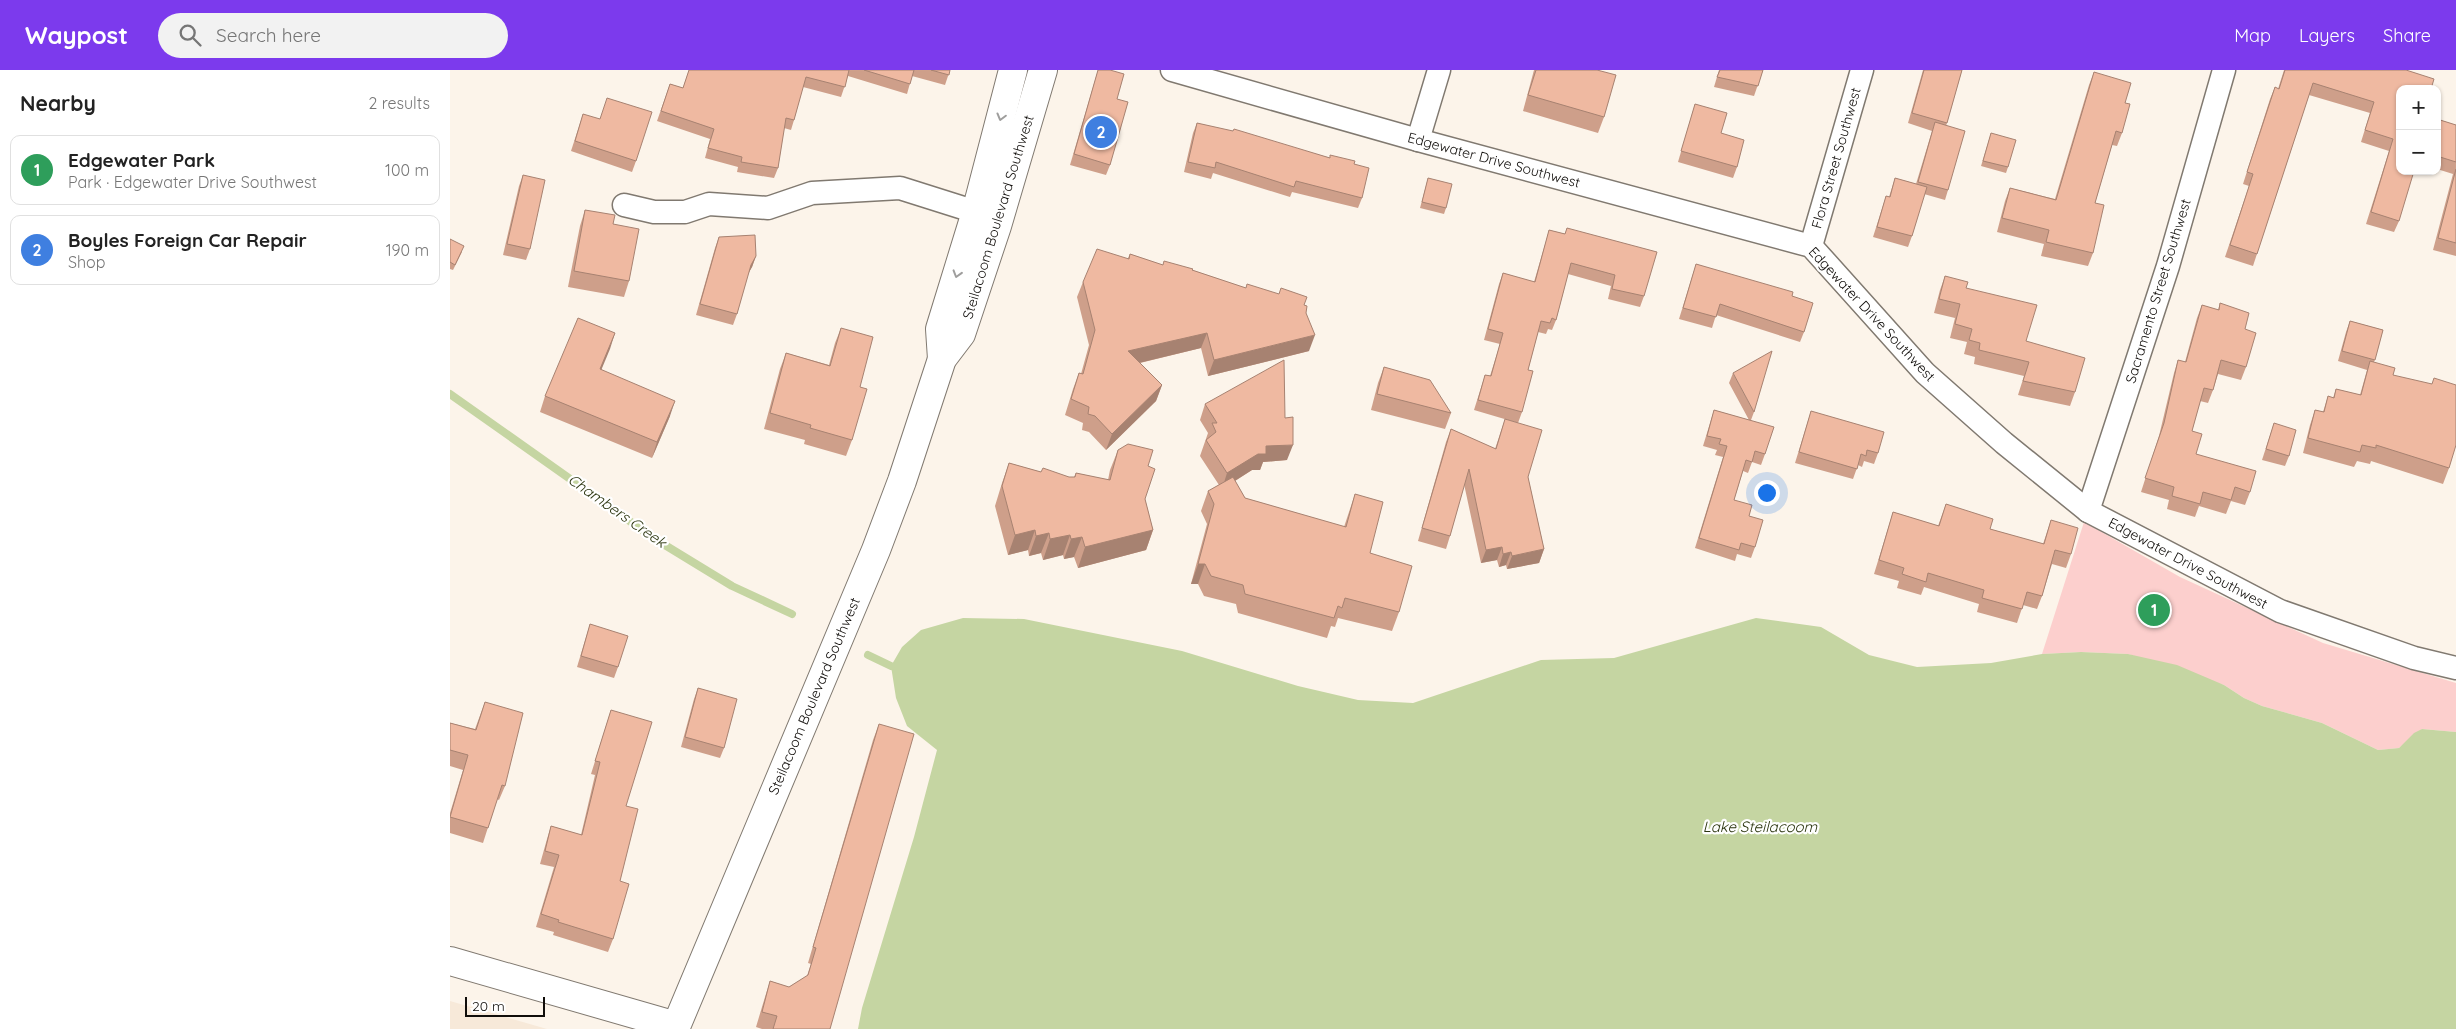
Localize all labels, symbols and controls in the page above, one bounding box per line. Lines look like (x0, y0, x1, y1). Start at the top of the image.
search box (158, 13, 508, 58)
text: Waypost (25, 20, 128, 50)
icon: search (176, 21, 204, 49)
text: Search here (216, 23, 321, 47)
text: Map (2234, 24, 2271, 47)
text: Layers (2299, 24, 2355, 47)
text: Share (2383, 24, 2431, 47)
street label: Flora Street Southwest (1807, 85, 1865, 231)
map controls (2396, 85, 2441, 175)
button: + (2396, 85, 2441, 130)
text: Nearby (20, 90, 96, 116)
text: 2 results (368, 93, 430, 113)
street label: Steilacoom Boulevard Southwest (958, 113, 1038, 321)
one-way arrow (996, 113, 1006, 121)
pin: 2 (1085, 113, 1117, 151)
street label: Edgewater Drive Southwest (1406, 128, 1582, 192)
button: − (2396, 130, 2441, 175)
text: Edgewater Park (68, 148, 215, 172)
text: 1 (34, 160, 40, 180)
text: 100 m (385, 160, 429, 180)
text: Park · Edgewater Drive Southwest (68, 172, 317, 192)
street label: Sacramento Street Southwest (2121, 196, 2195, 385)
text: Boyles Foreign Car Repair (68, 228, 307, 252)
text: 2 (32, 240, 42, 260)
text: 190 m (386, 240, 429, 260)
street label: Edgewater Drive Southwest (1805, 243, 1939, 385)
text: Shop (68, 252, 105, 272)
one-way arrow (952, 269, 962, 277)
water label: Chambers Creek (564, 470, 672, 553)
your location (1754, 480, 1780, 506)
street label: Edgewater Drive Southwest (2105, 513, 2271, 613)
pin: 1 (2138, 591, 2170, 629)
street label: Steilacoom Boulevard Southwest (764, 595, 864, 797)
water label: Lake Steilacoom (1703, 817, 1818, 836)
scale bar (465, 994, 545, 1017)
text: 20 m (472, 997, 505, 1015)

